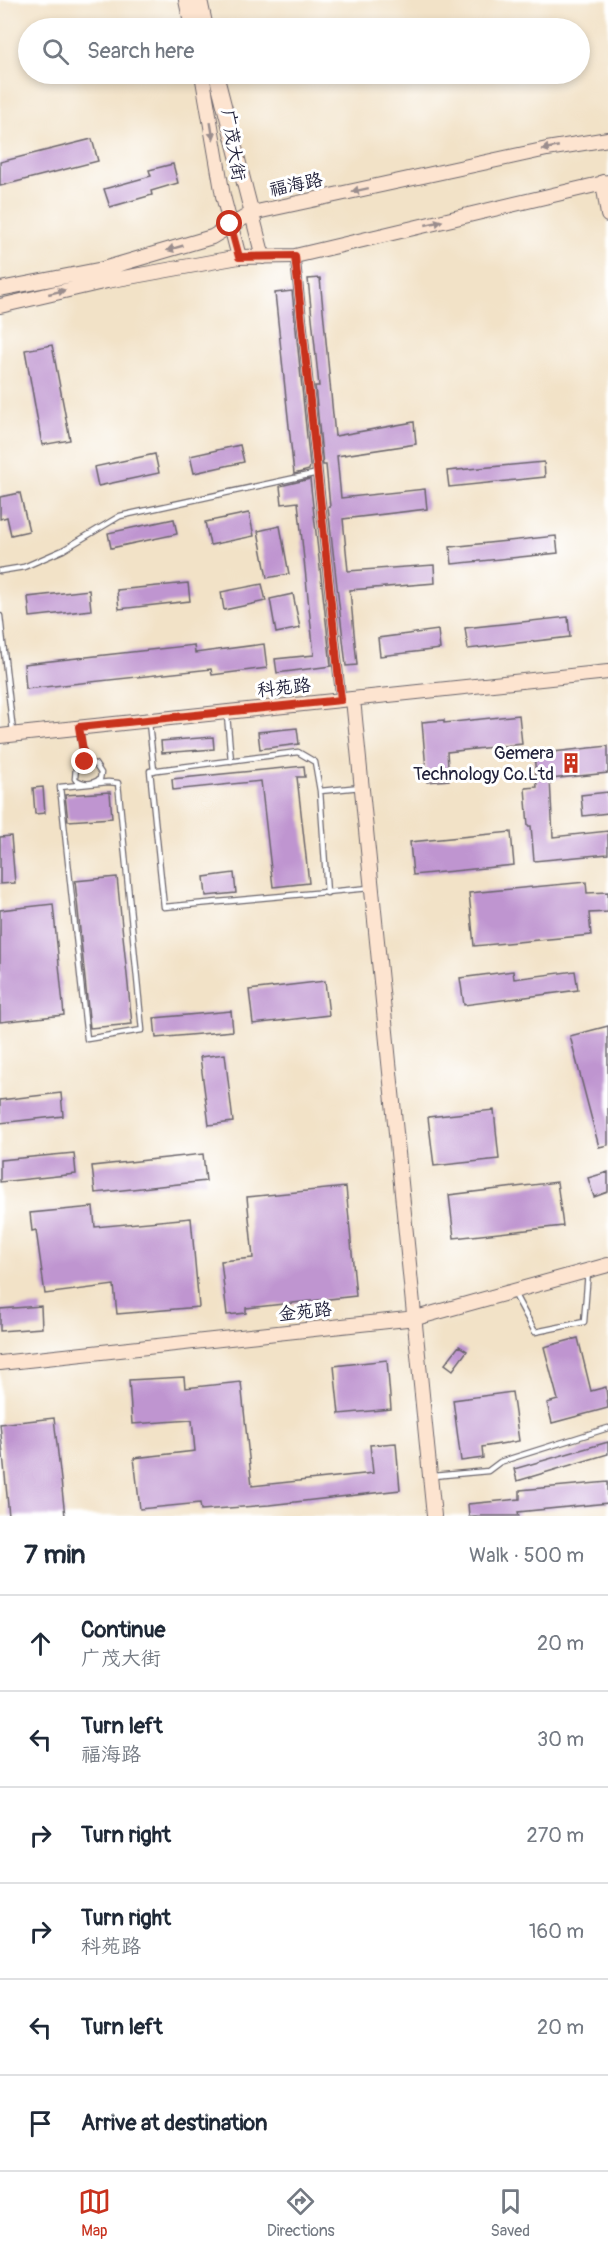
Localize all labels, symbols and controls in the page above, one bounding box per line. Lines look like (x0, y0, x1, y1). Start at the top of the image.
search box (18, 18, 590, 84)
icon: search (39, 35, 72, 68)
text: Search here (87, 37, 194, 65)
street label: 广茂大街 (216, 108, 250, 182)
one-way arrow (208, 122, 217, 141)
one-way arrow (541, 144, 560, 153)
street label: 福海路 (267, 168, 325, 202)
one-way arrow (350, 186, 369, 195)
route start (216, 210, 242, 236)
one-way arrow (424, 217, 443, 227)
one-way arrow (166, 243, 184, 253)
one-way arrow (48, 287, 66, 297)
street label: 科苑路 (256, 674, 312, 702)
place label: Gemera Technology Co.Ltd (413, 742, 554, 786)
route end (71, 748, 97, 774)
building icon: Gemera Technology Co.Ltd (559, 751, 583, 775)
street label: 金苑路 (277, 1298, 333, 1326)
text: 7 min (24, 1539, 86, 1571)
text: Walk · 500 m (469, 1543, 584, 1568)
text: Continue (81, 1616, 165, 1644)
icon: ahead (24, 1627, 57, 1660)
text: 20 m (537, 1631, 584, 1656)
text: 广茂大街 (81, 1646, 161, 1671)
text: Turn left (81, 1712, 163, 1740)
icon: left (24, 1723, 57, 1756)
text: 30 m (537, 1727, 584, 1752)
text: 福海路 (81, 1742, 141, 1767)
icon: right (24, 1819, 57, 1852)
text: Turn right (81, 1821, 171, 1849)
text: 270 m (526, 1823, 584, 1848)
text: Turn right (81, 1904, 171, 1932)
icon: right (24, 1915, 57, 1948)
text: 160 m (529, 1919, 584, 1944)
text: 科苑路 (81, 1934, 141, 1959)
icon: left (24, 2011, 57, 2044)
text: Turn left (81, 2013, 163, 2041)
text: 20 m (537, 2015, 584, 2040)
icon: arrive (24, 2107, 57, 2140)
text: Arrive at destination (81, 2109, 267, 2137)
tab: Map (78, 2185, 111, 2241)
tab: Directions (267, 2185, 335, 2241)
tab: Saved (490, 2185, 530, 2241)

